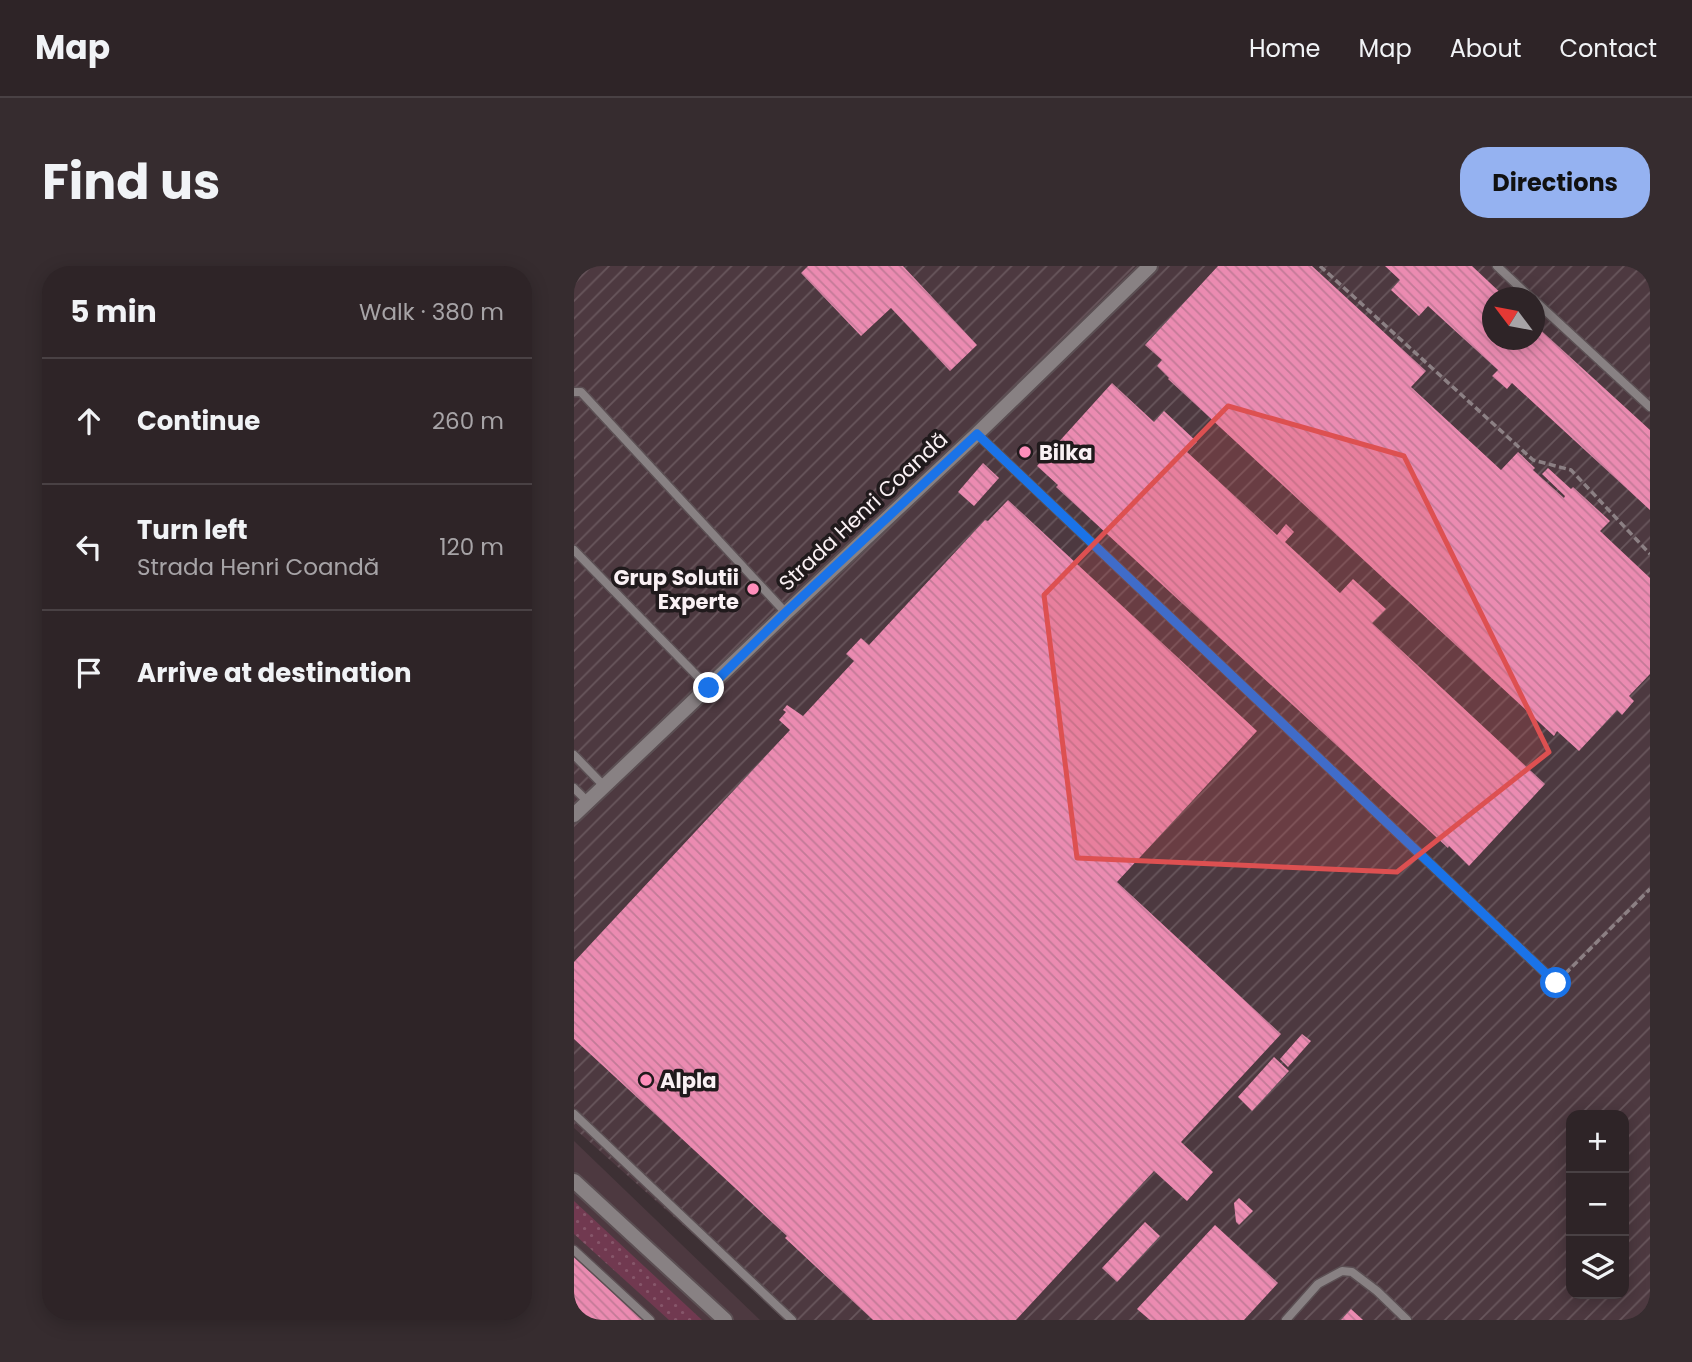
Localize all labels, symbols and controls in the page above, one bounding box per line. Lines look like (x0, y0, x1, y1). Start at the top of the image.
text: Map (35, 24, 110, 71)
text: Home (1249, 32, 1321, 65)
text: Map (1359, 32, 1412, 65)
text: About (1450, 32, 1521, 65)
text: Contact (1559, 32, 1657, 65)
button: Directions (1460, 147, 1650, 218)
text: Find us (42, 148, 220, 216)
north arrow (1482, 287, 1545, 350)
text: 5 min (70, 290, 157, 333)
text: Walk · 380 m (359, 296, 504, 328)
icon: ahead (70, 402, 108, 440)
text: Continue (137, 403, 260, 439)
text: 260 m (432, 405, 504, 437)
street label: Strada Henri Coandă (772, 425, 954, 597)
place label: Bilka (1039, 438, 1092, 467)
marker: Bilka (1017, 444, 1033, 460)
text: Turn left (137, 512, 248, 548)
icon: left (70, 528, 108, 566)
text: 120 m (439, 531, 504, 563)
text: Strada Henri Coandă (137, 551, 379, 583)
place label: Grup Solutii Experte (614, 563, 739, 616)
marker: Grup Solutii Experte (745, 581, 761, 597)
icon: arrive (70, 654, 108, 692)
text: Arrive at destination (137, 655, 412, 691)
route end (693, 672, 724, 703)
route start (1540, 967, 1571, 998)
place label: Alpla (660, 1066, 716, 1095)
marker: Alpla (638, 1072, 654, 1088)
map controls (1566, 1110, 1629, 1299)
button: + (1566, 1110, 1629, 1173)
button: − (1566, 1173, 1629, 1236)
button: layers (1566, 1236, 1629, 1299)

